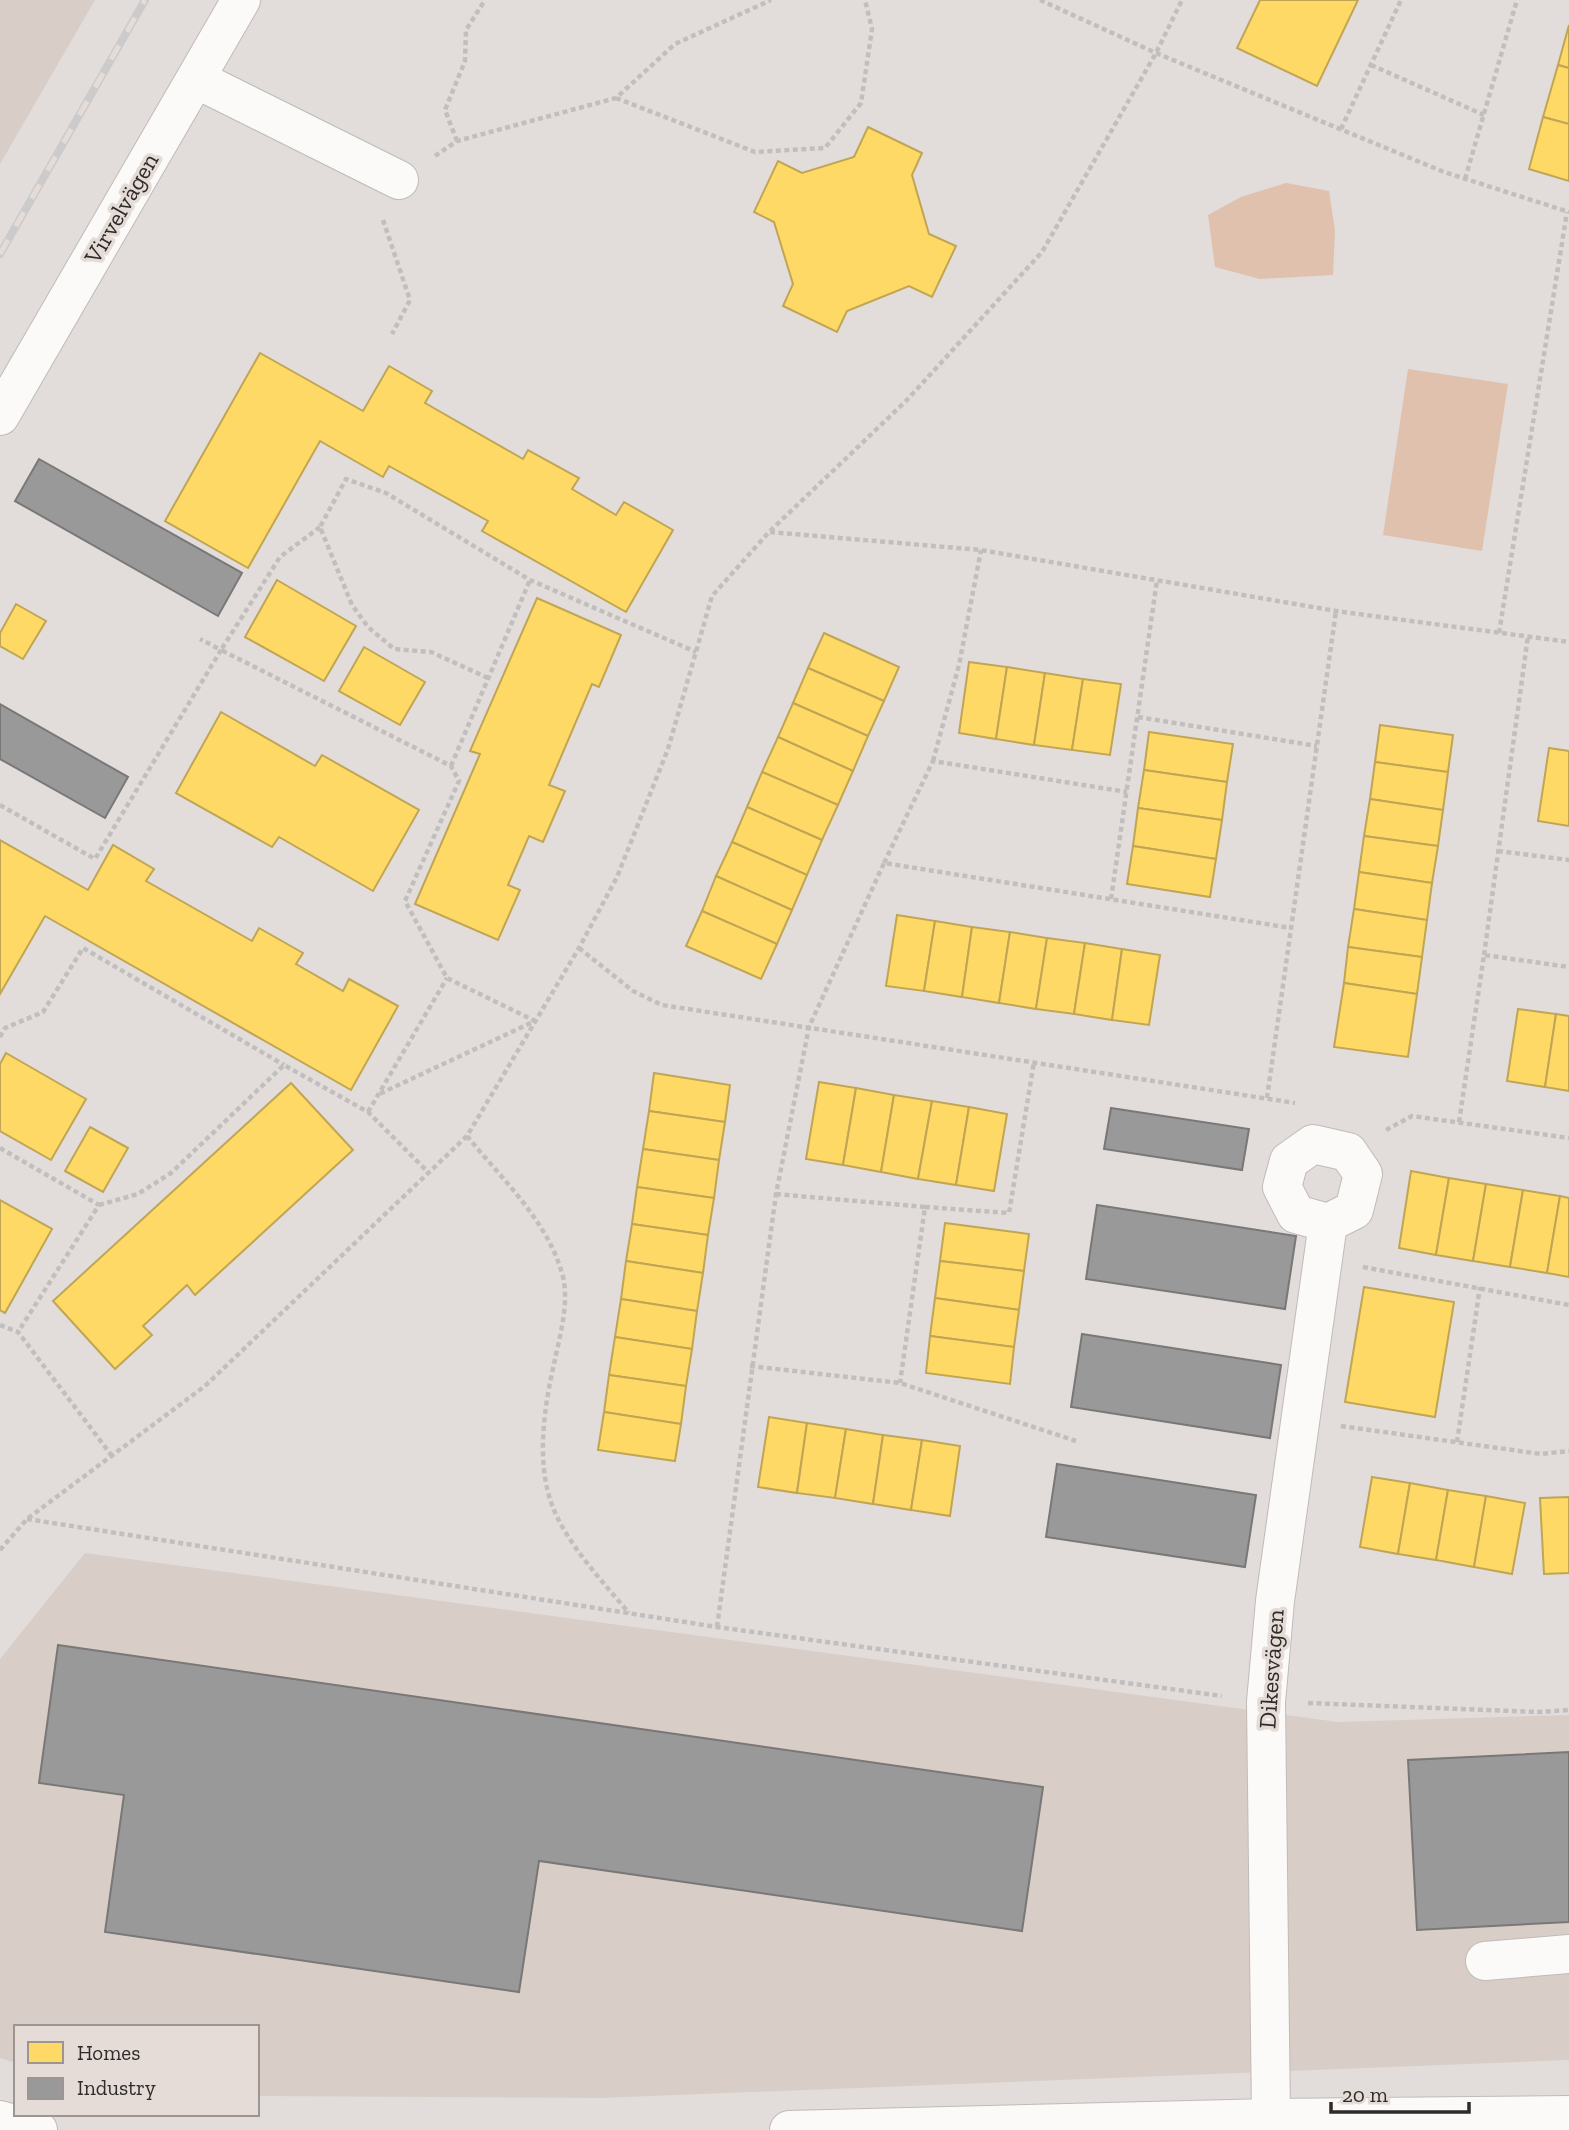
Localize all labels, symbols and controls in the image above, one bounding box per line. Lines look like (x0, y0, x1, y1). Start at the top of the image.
street label: Virvelvägen (77, 147, 164, 269)
street label: Dikesvägen (1252, 1608, 1290, 1730)
legend (14, 2025, 259, 2116)
text: Homes (77, 2040, 140, 2065)
scale bar (1331, 2070, 1469, 2114)
text: Industry (77, 2075, 156, 2100)
text: 20 m (1342, 2082, 1388, 2107)

